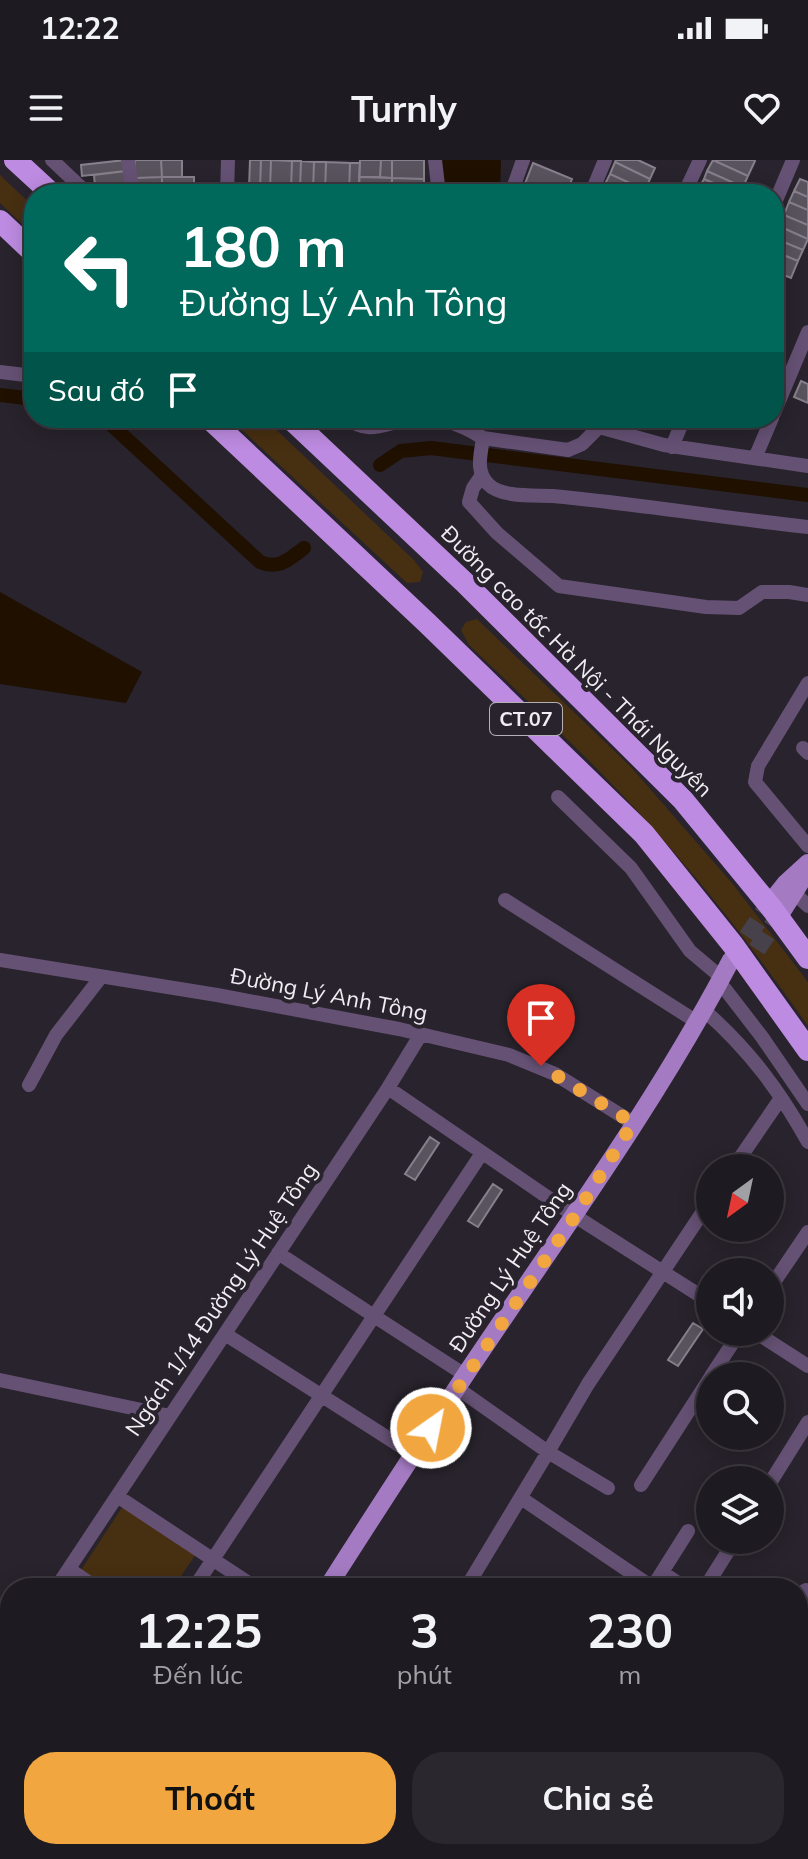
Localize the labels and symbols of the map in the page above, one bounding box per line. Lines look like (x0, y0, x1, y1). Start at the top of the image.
street label: Đường cao tốc Hà Nội - Thái Nguyên (435, 519, 719, 803)
road number: CT.07 (490, 703, 562, 735)
street label: Đường Lý Anh Tông (228, 961, 430, 1027)
pin (507, 984, 575, 1066)
north arrow (696, 1154, 784, 1242)
street label: Ngách 1/14 Đường Lý Huệ Tông (119, 1157, 323, 1441)
street label: Đường Lý Huệ Tông (443, 1176, 577, 1358)
position arrow (389, 1386, 473, 1470)

